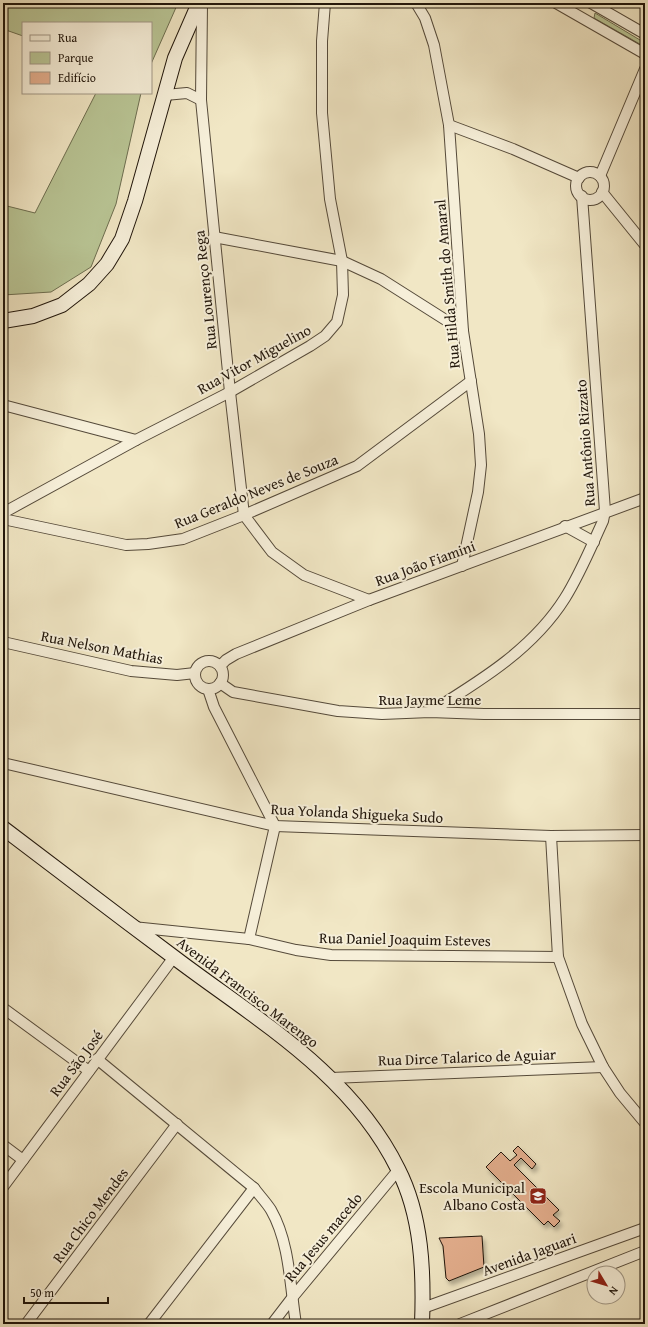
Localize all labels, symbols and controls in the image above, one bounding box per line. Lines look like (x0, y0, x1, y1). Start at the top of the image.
legend (22, 22, 152, 94)
text: Rua (58, 29, 77, 46)
text: Parque (58, 49, 94, 66)
text: Edifício (58, 69, 96, 86)
street label: Rua Hilda Smith do Amaral (429, 199, 465, 369)
street label: Rua Lourenço Rega (188, 229, 222, 351)
street label: Rua Vitor Miguelino (193, 319, 315, 399)
street label: Rua Antônio Rizzato (570, 378, 600, 507)
street label: Rua Geraldo Neves de Souza (171, 449, 341, 533)
street label: Rua João Fiamini (372, 535, 478, 591)
street label: Rua Nelson Mathias (39, 625, 165, 669)
street label: Rua Jayme Leme (379, 689, 481, 710)
street label: Rua Yolanda Shigueka Sudo (270, 798, 444, 828)
street label: Rua Daniel Joaquim Esteves (319, 927, 491, 951)
street label: Avenida Francisco Marengo (173, 932, 324, 1053)
street label: Rua São José (44, 1026, 108, 1100)
street label: Rua Dirce Talarico de Aguiar (378, 1043, 556, 1071)
street label: Rua Chico Mendes (47, 1163, 133, 1267)
place label: Escola Municipal Albano Costa (419, 1177, 525, 1215)
school or university icon: Escola Municipal Albano Costa (528, 1186, 548, 1206)
street label: Rua Jesus macedo (279, 1188, 367, 1286)
street label: Avenida Jaguari (479, 1227, 579, 1281)
north arrow (586, 1265, 626, 1305)
scale bar (24, 1279, 108, 1305)
text: N (605, 1283, 622, 1299)
text: 50 m (30, 1284, 54, 1301)

